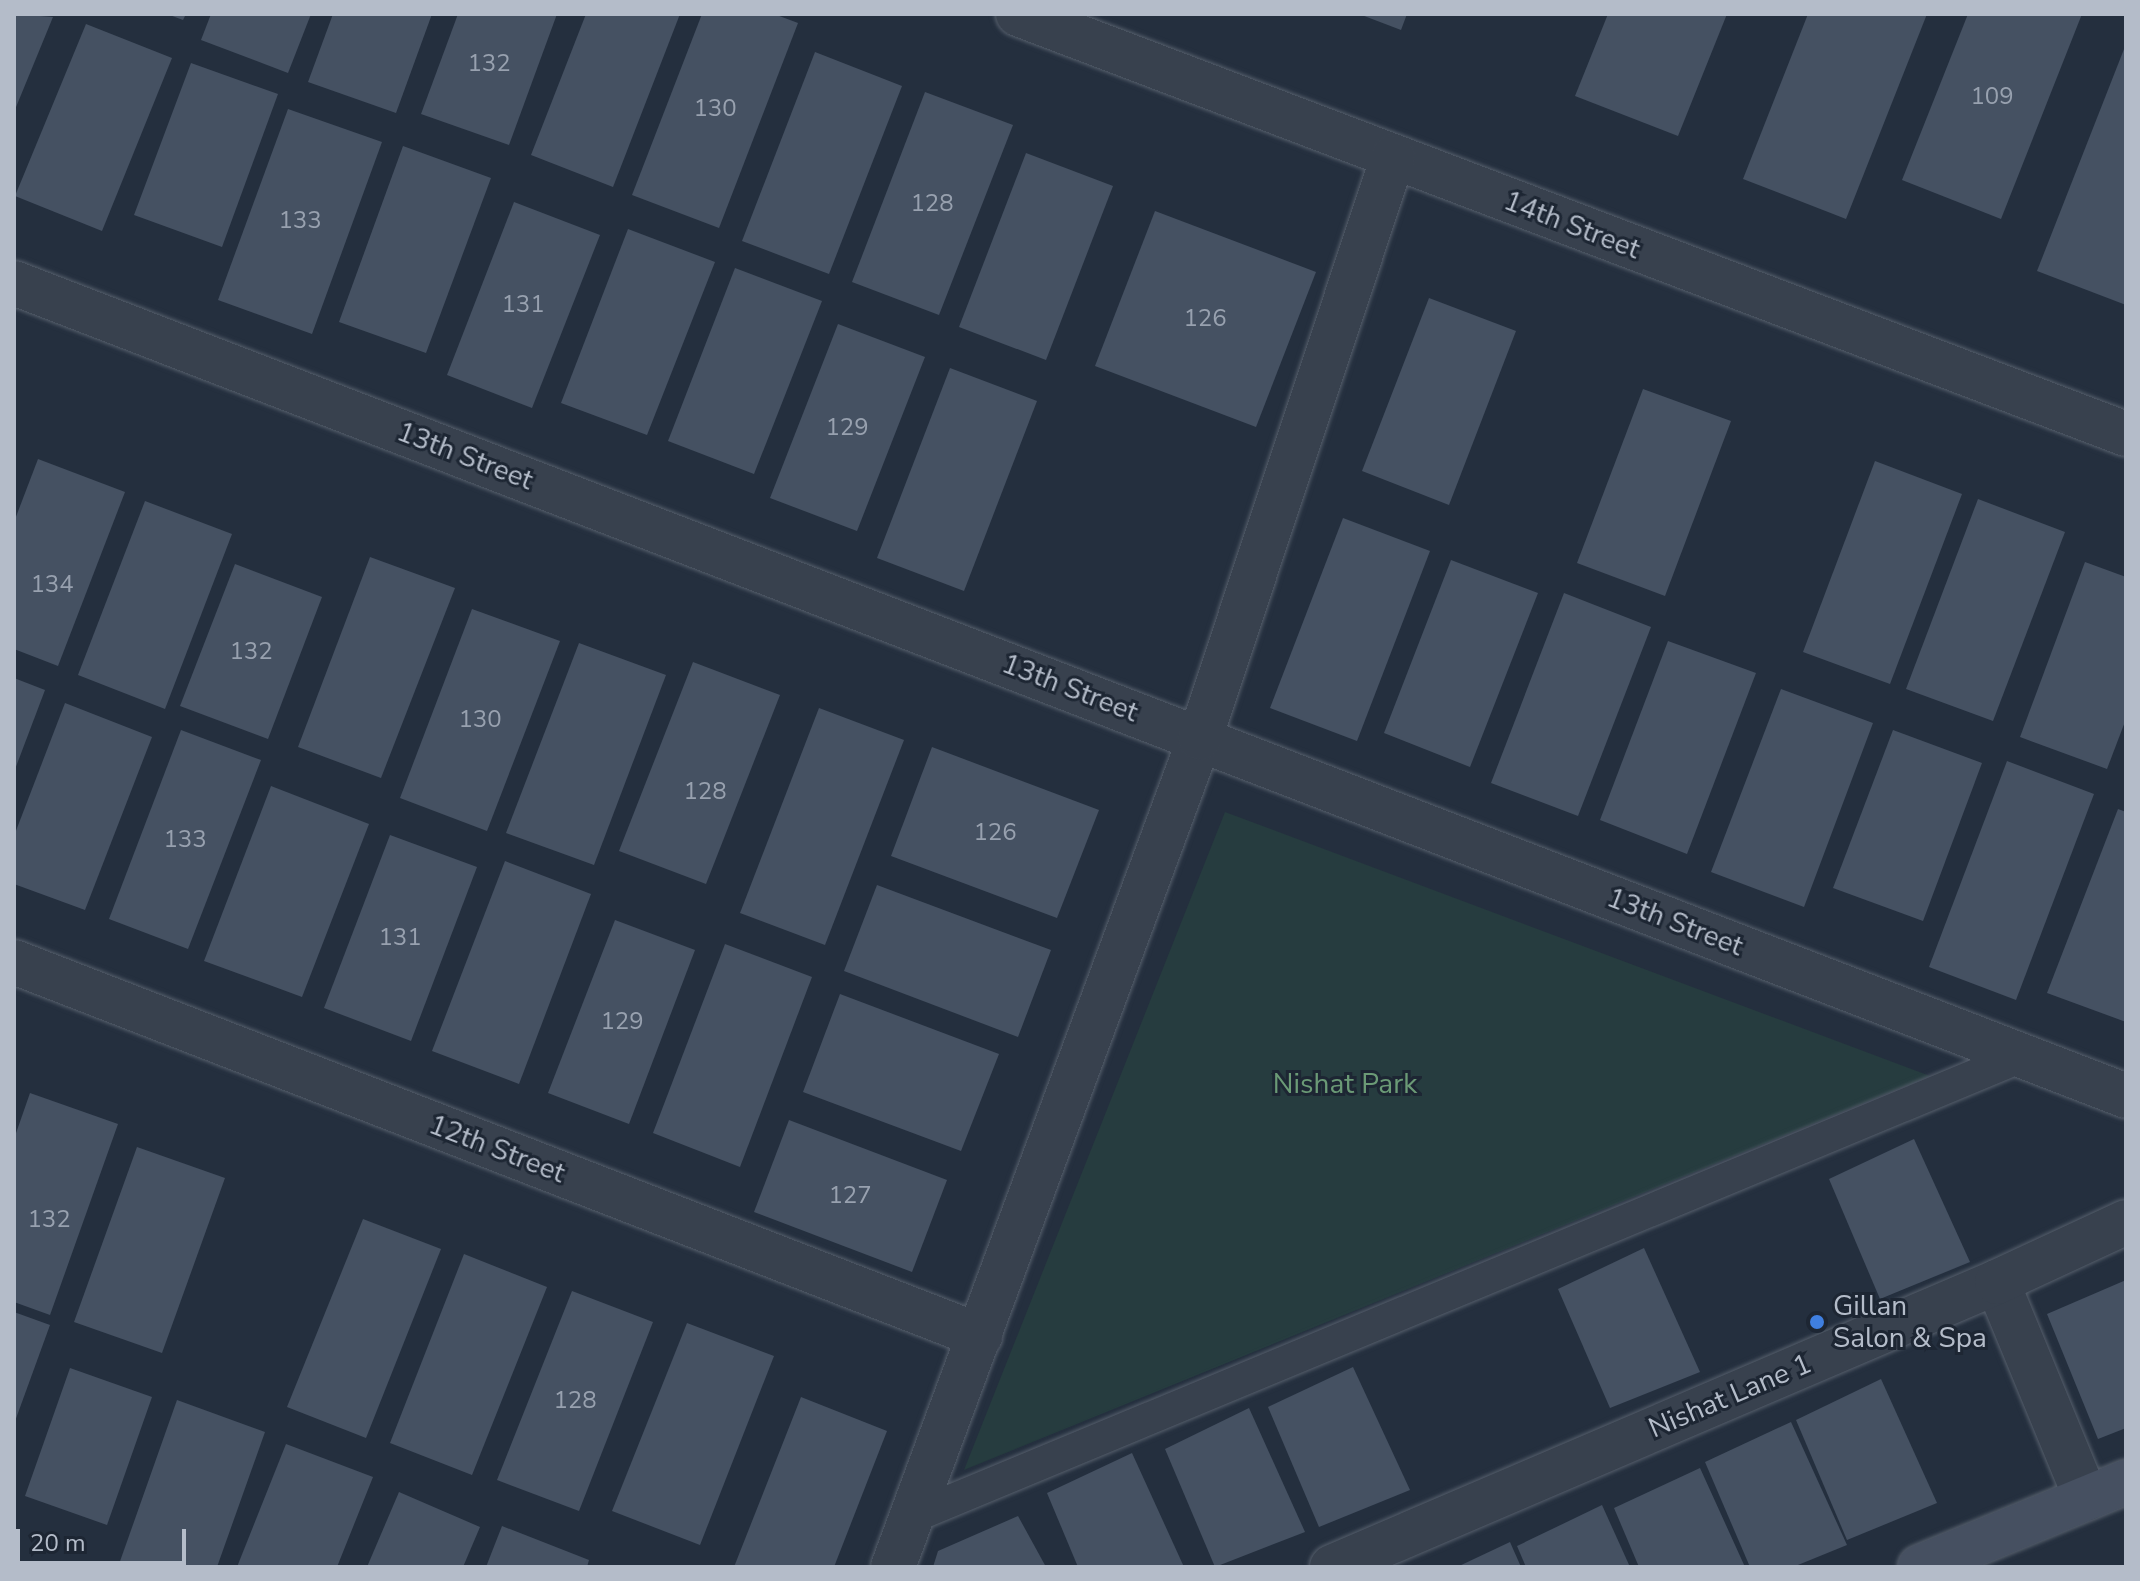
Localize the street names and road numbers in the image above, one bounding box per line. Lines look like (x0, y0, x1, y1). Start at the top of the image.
street label: 14th Street (1499, 184, 1645, 266)
street label: 13th Street (392, 415, 538, 497)
street label: 13th Street (997, 647, 1143, 729)
street label: 13th Street (1602, 881, 1748, 963)
street label: 12th Street (424, 1108, 570, 1190)
street label: Nishat Lane 1 (1644, 1347, 1816, 1445)

